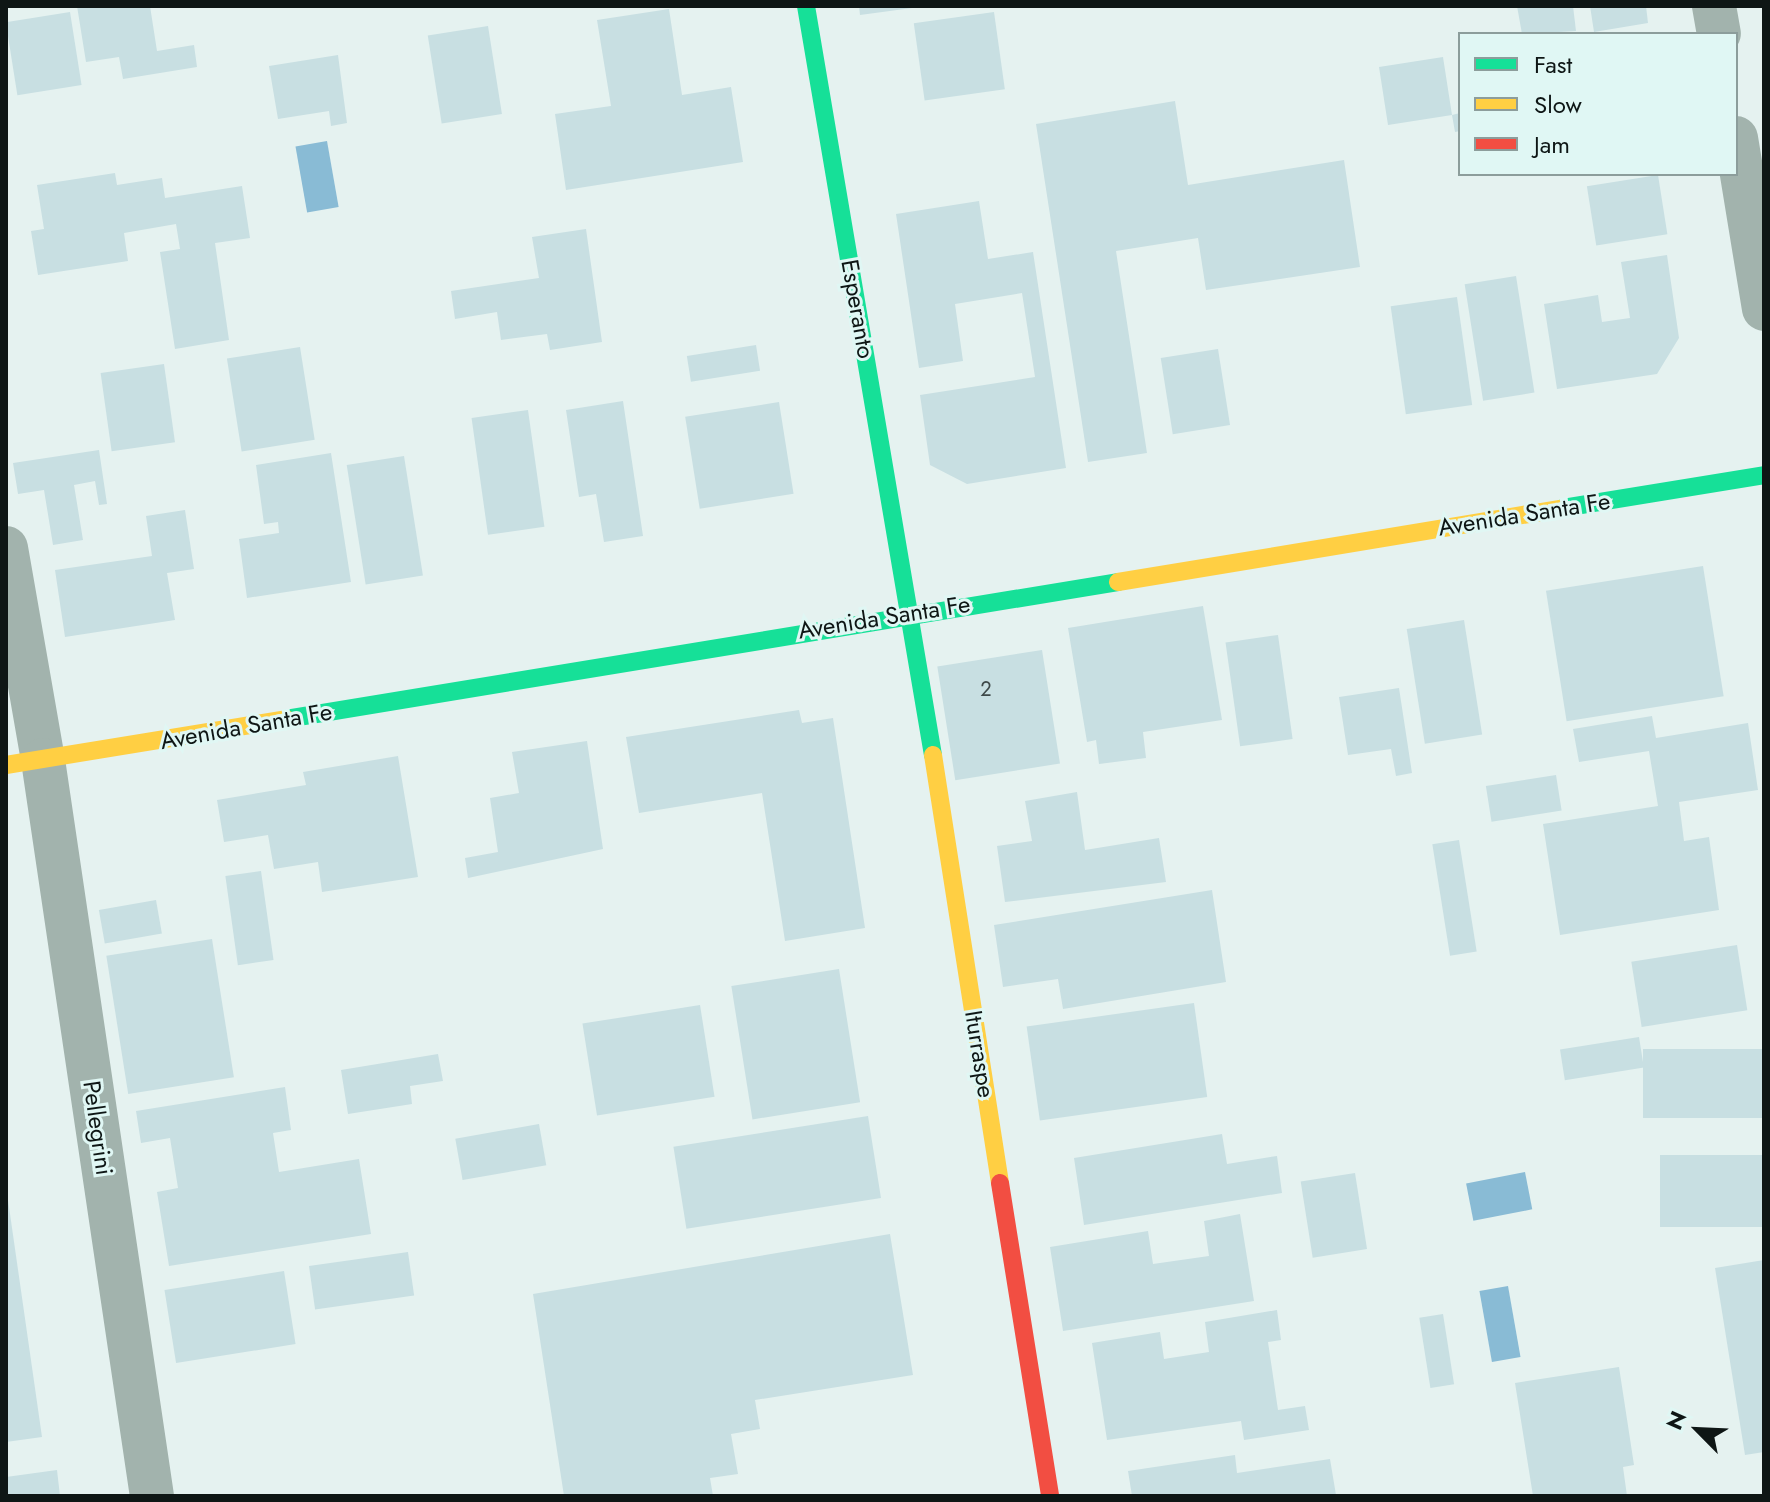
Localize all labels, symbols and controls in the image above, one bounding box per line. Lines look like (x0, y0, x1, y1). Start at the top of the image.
legend (1458, 32, 1738, 176)
text: Fast (1534, 47, 1572, 82)
text: Slow (1534, 87, 1582, 122)
text: Jam (1534, 127, 1570, 162)
street label: Esperanto (835, 257, 881, 361)
street label: Avenida Santa Fe (1436, 486, 1612, 542)
street label: Avenida Santa Fe (796, 589, 972, 645)
house number: 2 (980, 677, 992, 701)
street label: Avenida Santa Fe (158, 697, 334, 755)
street label: Iturraspe (959, 1008, 1001, 1100)
street label: Pellegrini (77, 1079, 119, 1177)
north arrow (1658, 1390, 1738, 1470)
text: N (1658, 1406, 1694, 1435)

